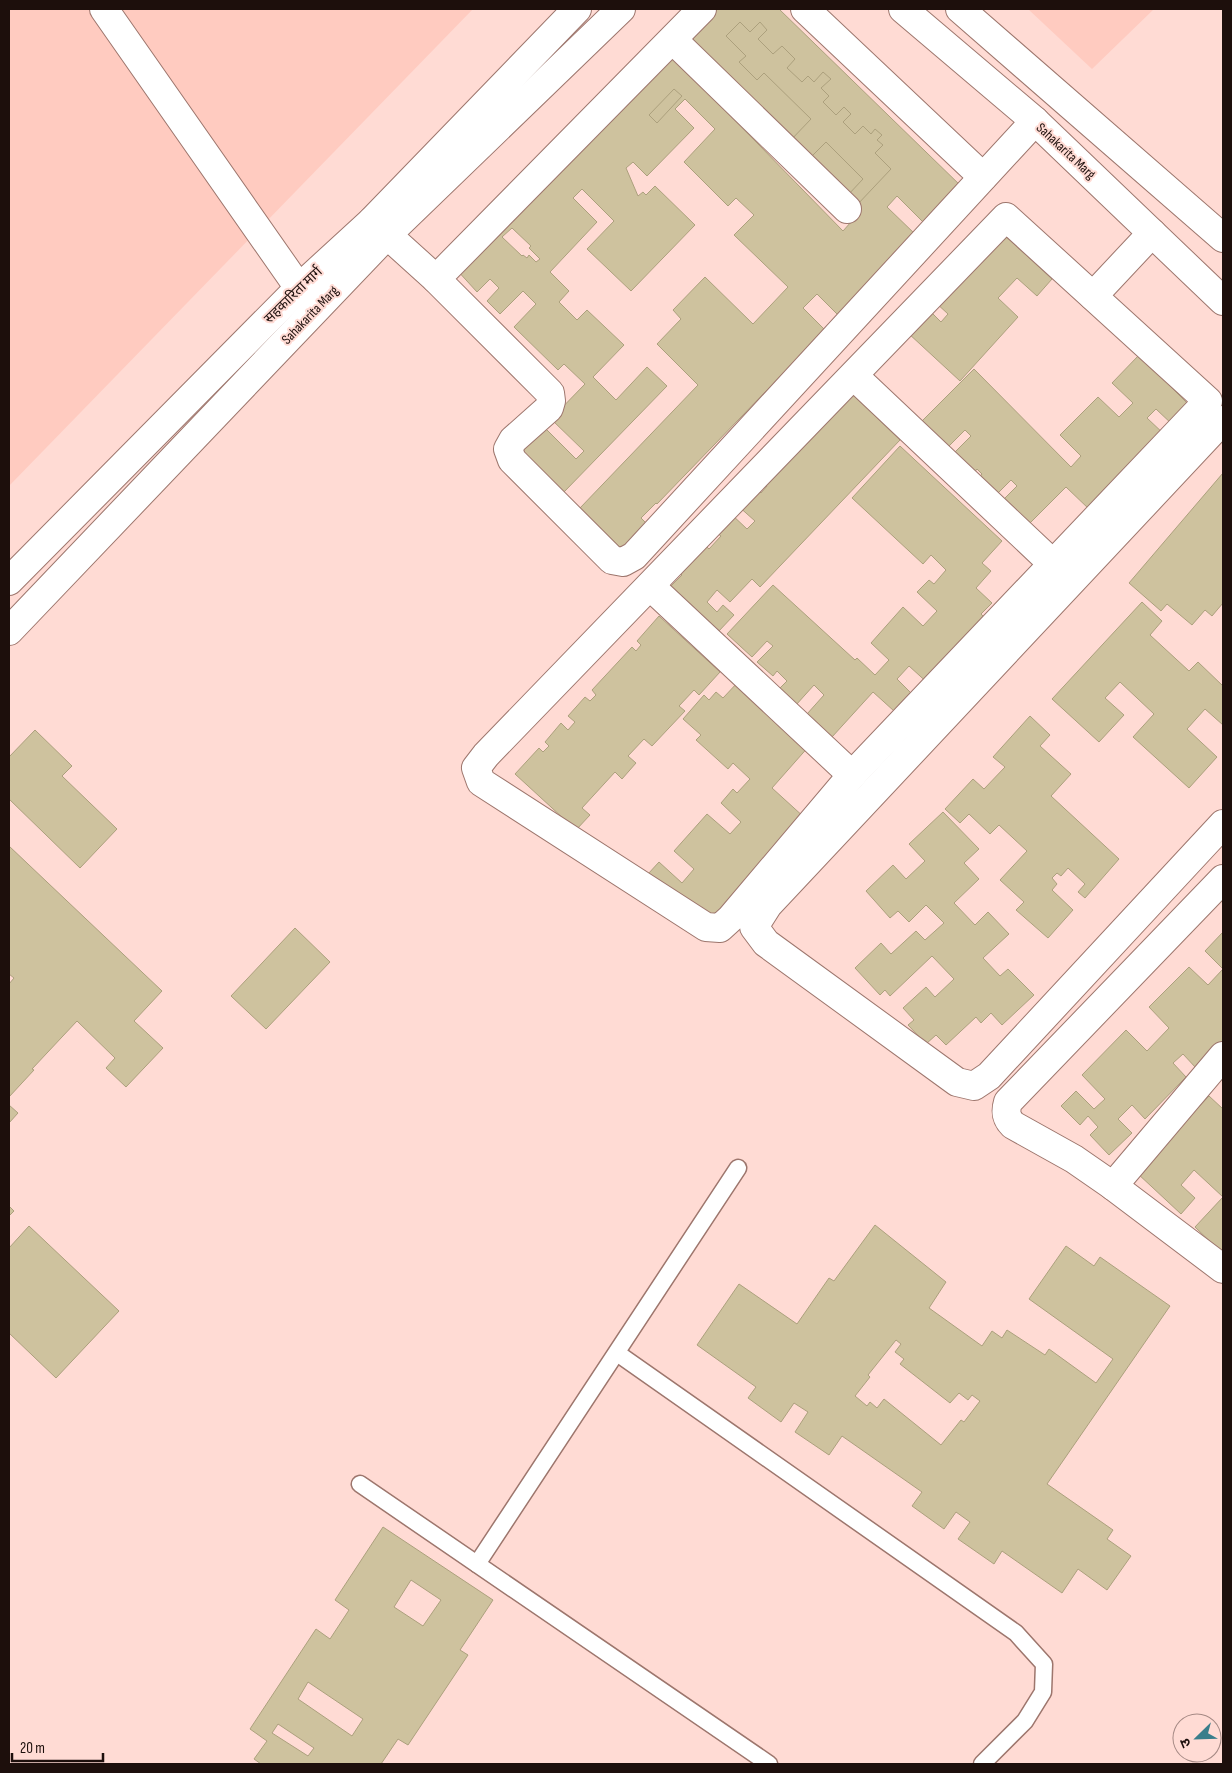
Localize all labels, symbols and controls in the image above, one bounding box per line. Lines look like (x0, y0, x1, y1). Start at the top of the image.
street label: Sahakarita Marg (1033, 119, 1099, 183)
street label: सहकारिता मार्ग (260, 262, 326, 327)
street label: Sahakarita Marg (278, 282, 342, 348)
north arrow (1172, 1713, 1222, 1763)
scale bar (12, 1730, 104, 1762)
text: उ (1176, 1735, 1195, 1750)
text: 20 m (20, 1739, 45, 1758)

